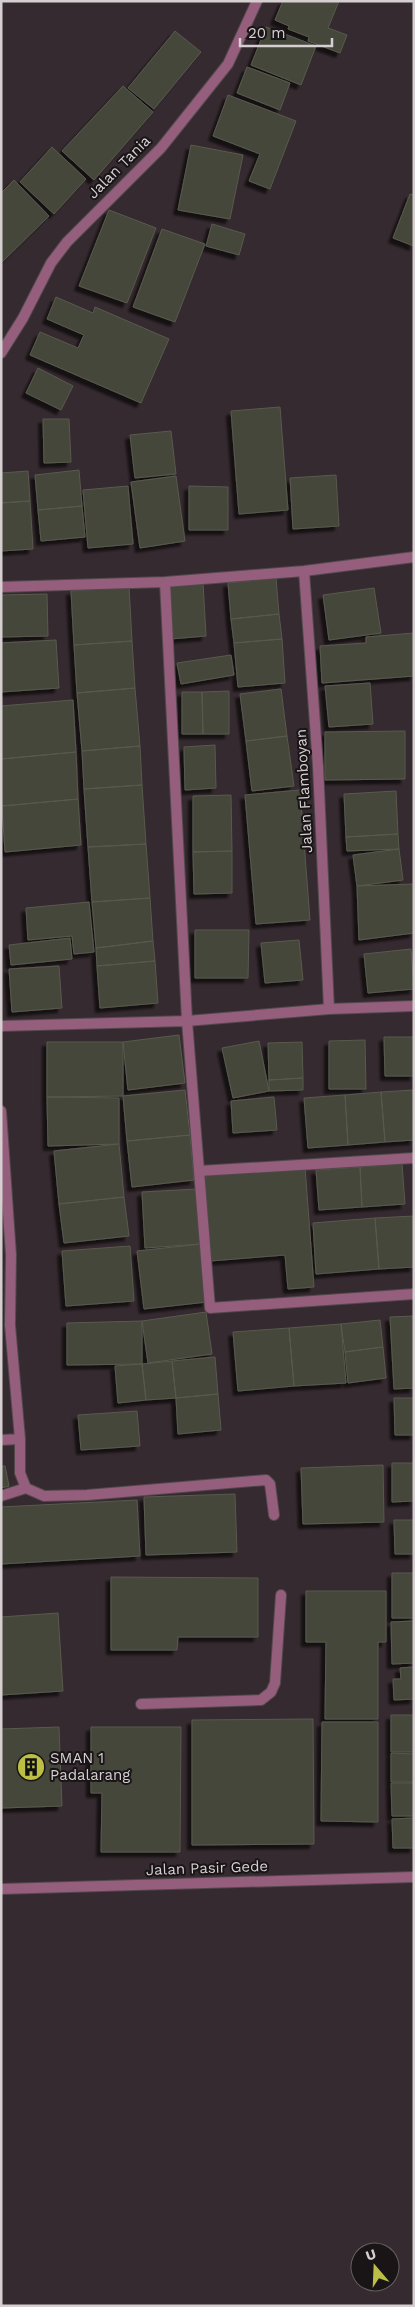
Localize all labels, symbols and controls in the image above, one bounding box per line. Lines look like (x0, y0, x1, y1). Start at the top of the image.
scale bar (240, 15, 332, 47)
text: 20 m (248, 24, 286, 42)
street label: Jalan Tania (84, 131, 155, 202)
street label: Jalan Flamboyan (292, 729, 316, 853)
place label: SMAN 1 Padalarang (50, 1749, 130, 1784)
building icon: SMAN 1 Padalarang (16, 1752, 46, 1782)
street label: Jalan Pasir Gede (146, 1857, 268, 1879)
north arrow (350, 2242, 400, 2292)
text: U (363, 2246, 378, 2264)

